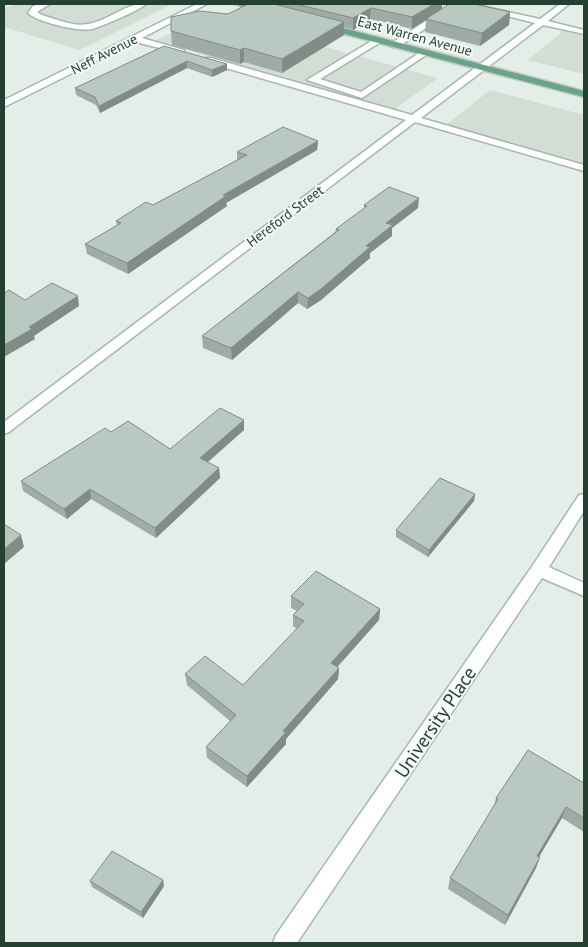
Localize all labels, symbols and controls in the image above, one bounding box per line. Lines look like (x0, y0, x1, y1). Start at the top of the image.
street label: East Warren Avenue (356, 12, 474, 60)
street label: Neff Avenue (68, 30, 140, 78)
street label: Hereford Street (243, 181, 327, 251)
street label: University Place (389, 662, 481, 782)

